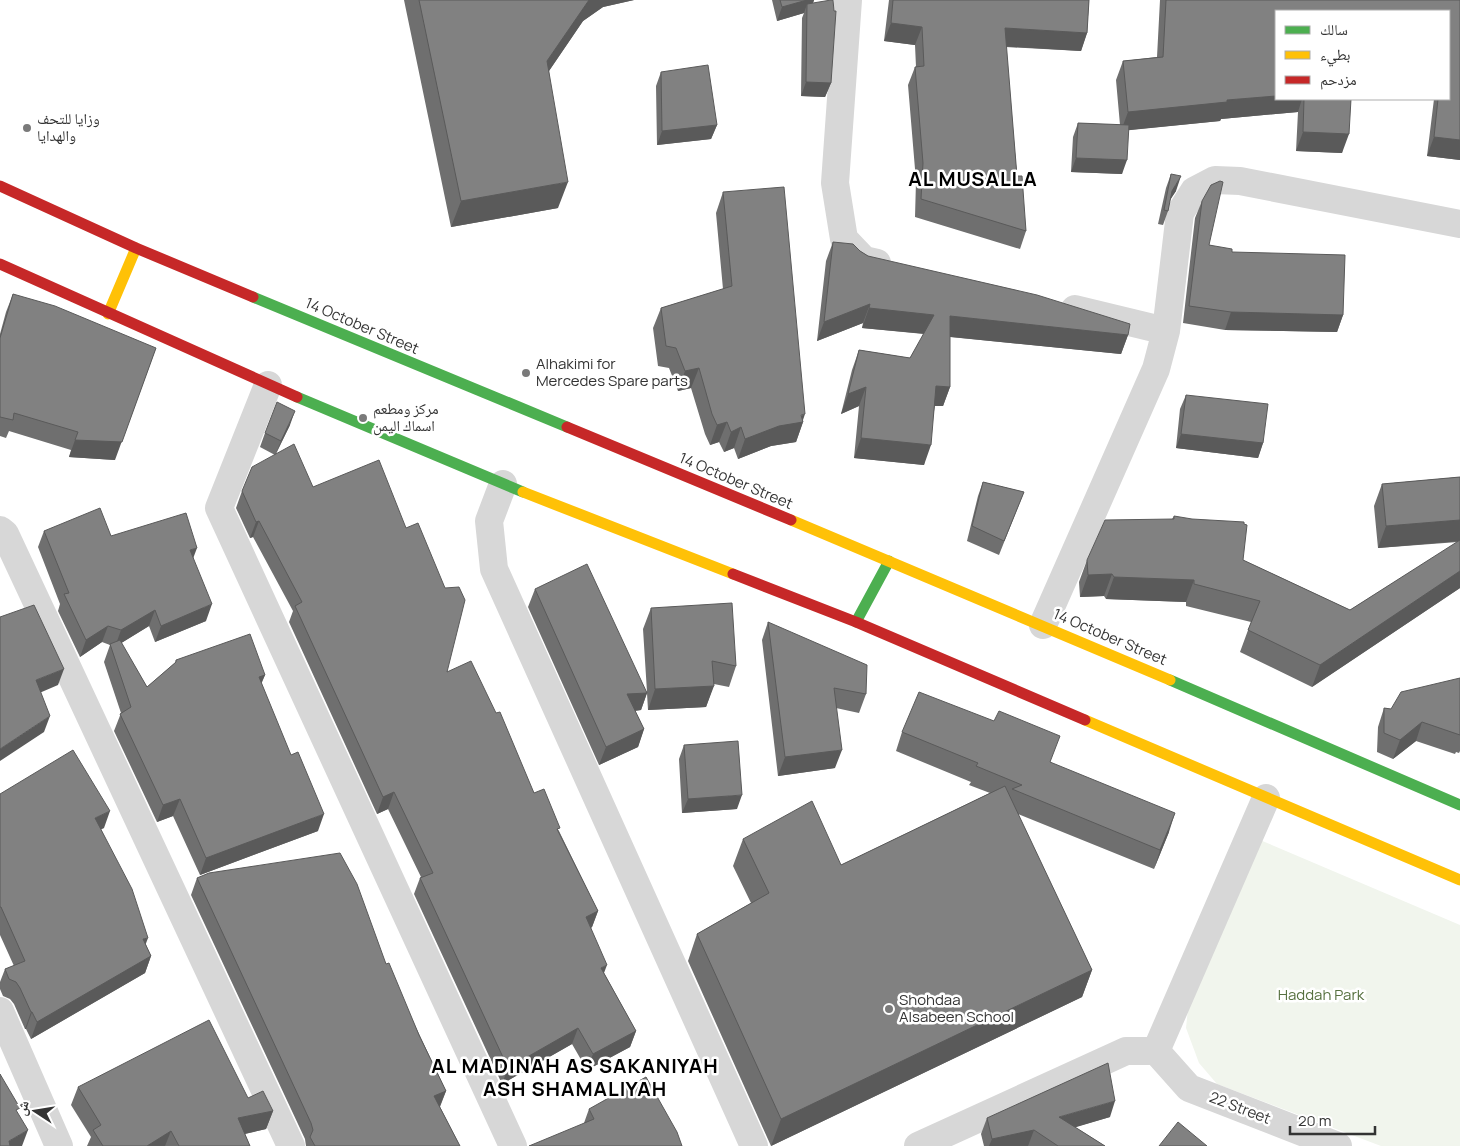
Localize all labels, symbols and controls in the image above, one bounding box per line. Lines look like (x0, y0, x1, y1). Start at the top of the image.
legend (1275, 10, 1450, 100)
text: سالك (1320, 19, 1348, 40)
text: بطيء (1320, 44, 1350, 67)
text: مزدحم (1320, 69, 1357, 90)
place label: وزايا للتحف والهدايا (37, 108, 100, 146)
marker: وزايا للتحف والهدايا (21, 122, 33, 134)
district label: AL MUSALLA (908, 165, 1038, 192)
street label: 14 October Street (302, 292, 422, 359)
place label: Alhakimi for Mercedes Spare parts (536, 353, 688, 391)
marker: Alhakimi for Mercedes Spare parts (520, 367, 532, 379)
place label: مركز ومطعم اسماك اليمن (373, 398, 439, 436)
marker: مركز ومطعم اسماك اليمن (357, 412, 369, 424)
street label: 14 October Street (676, 447, 796, 514)
street label: 14 October Street (1050, 603, 1170, 670)
park label: Haddah Park (1278, 984, 1365, 1005)
place label: Shohdaa Alsabeen School (899, 989, 1014, 1027)
marker: Shohdaa Alsabeen School (883, 1003, 895, 1015)
district label: AL MADINAH AS SAKANIYAH ASH SHAMALIYAH (431, 1052, 719, 1102)
north arrow (10, 1086, 60, 1136)
street label: 22 Street (1206, 1086, 1274, 1129)
text: ش (11, 1099, 33, 1117)
scale bar (1290, 1104, 1375, 1136)
text: 20 m (1298, 1110, 1331, 1131)

